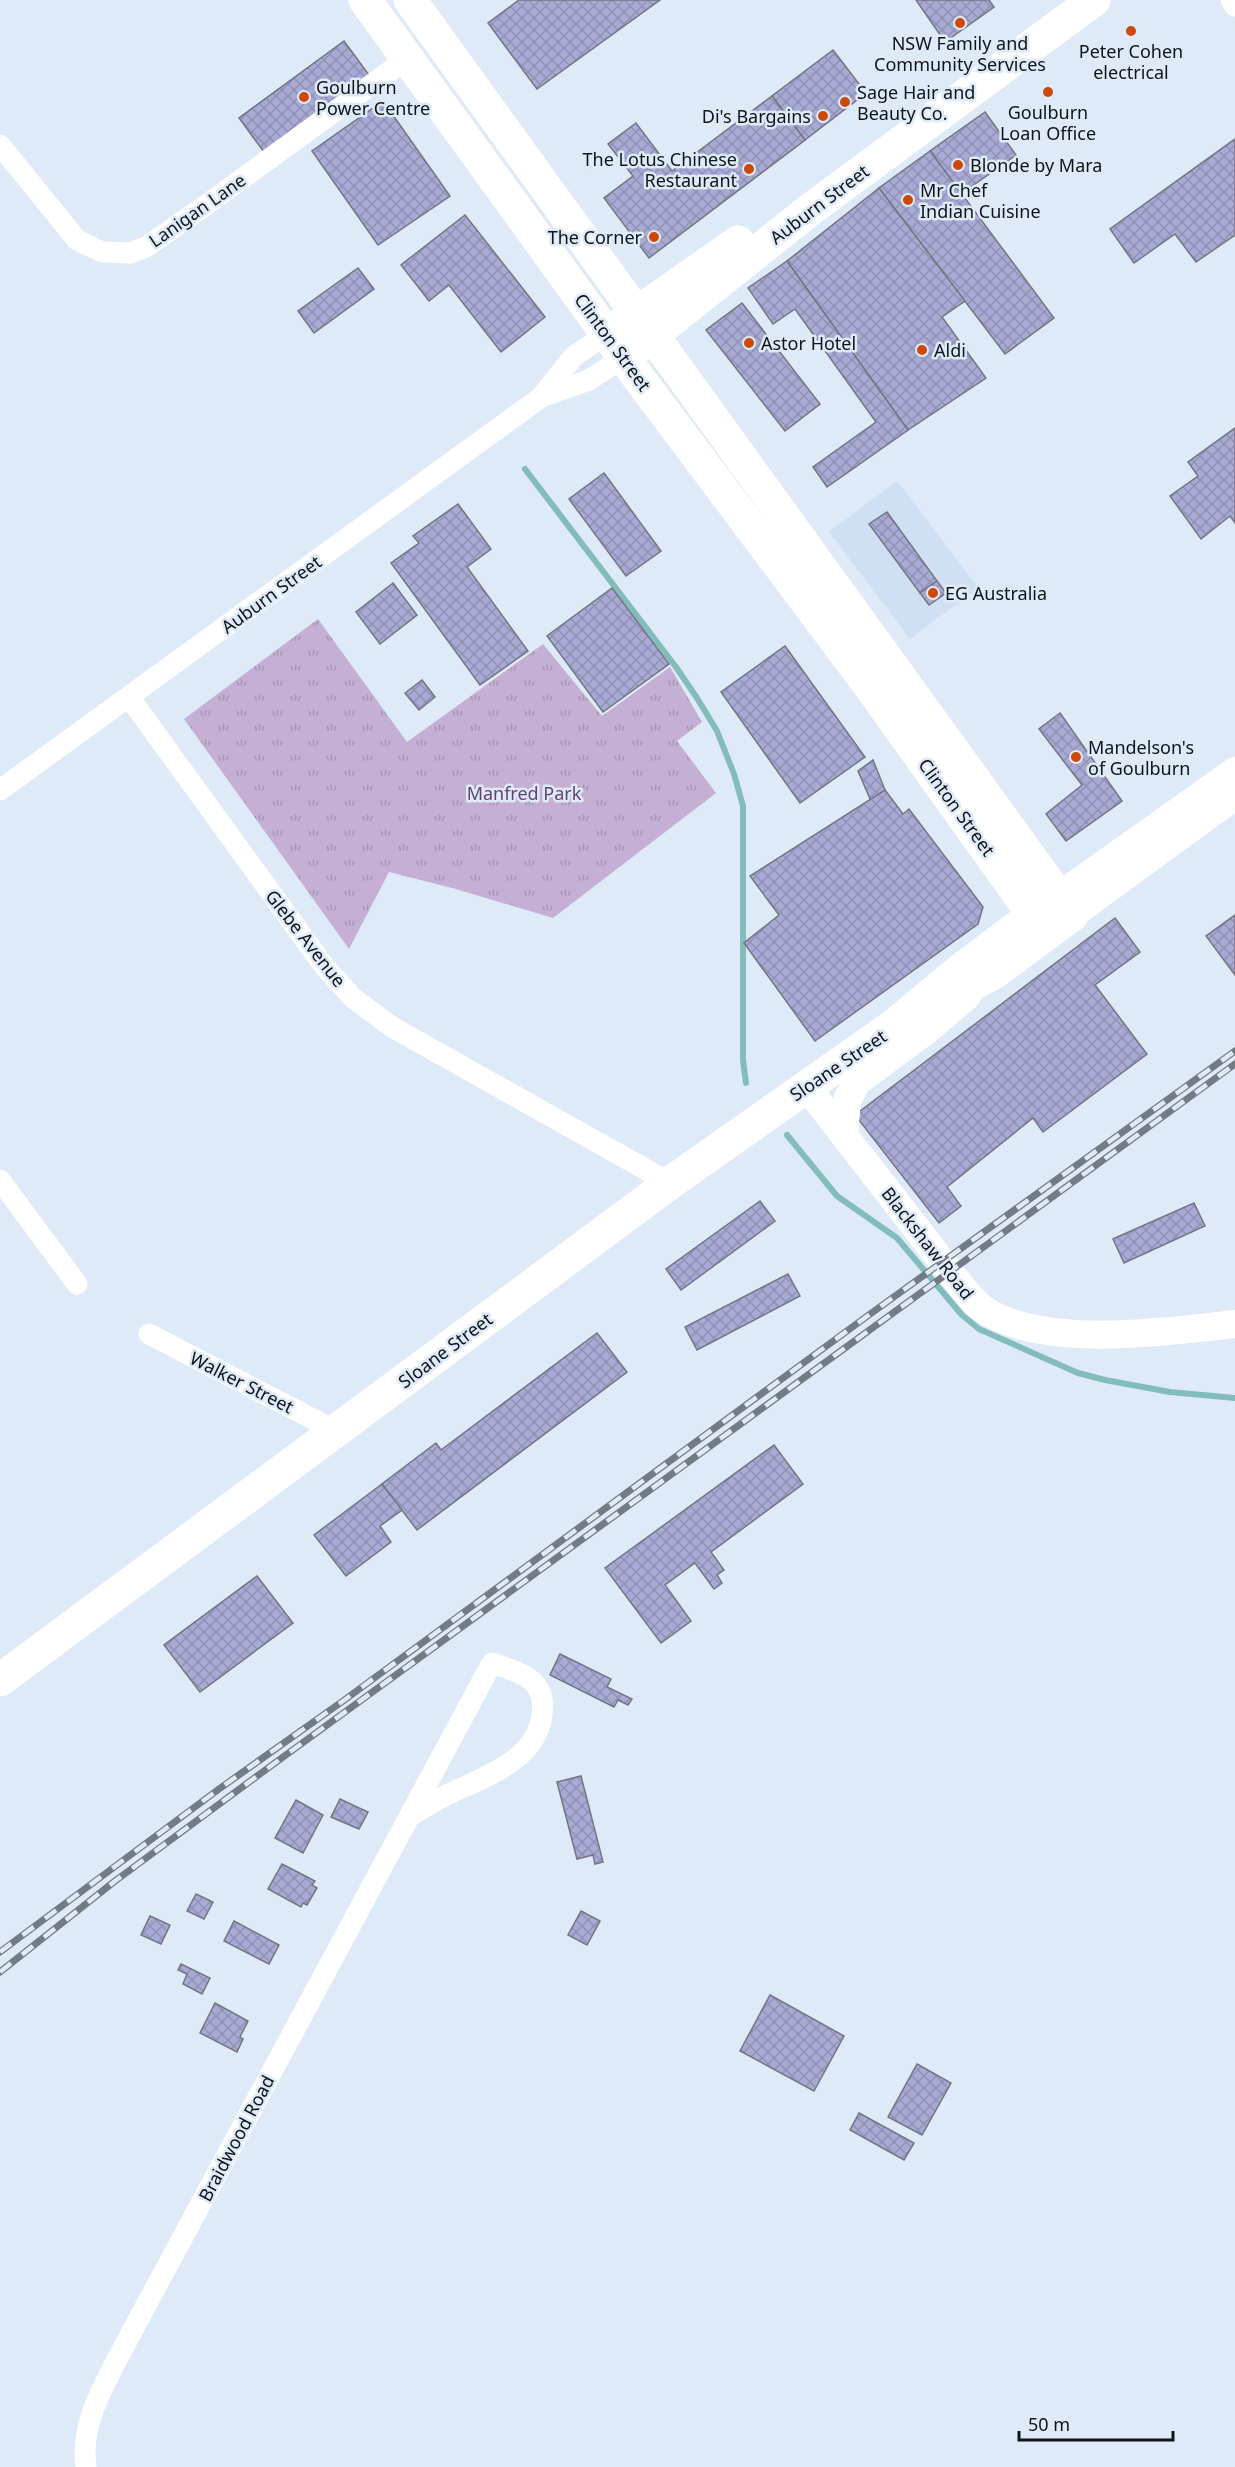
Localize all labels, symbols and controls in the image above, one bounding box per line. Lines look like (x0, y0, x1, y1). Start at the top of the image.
marker: NSW Family and Community Services (953, 16, 967, 30)
marker: Peter Cohen electrical (1124, 24, 1138, 38)
place label: NSW Family and Community Services (874, 31, 1046, 76)
place label: Peter Cohen electrical (1079, 39, 1183, 84)
place label: Goulburn Power Centre (316, 75, 430, 120)
place label: Sage Hair and Beauty Co. (857, 80, 975, 125)
marker: Goulburn Loan Office (1041, 85, 1055, 99)
marker: Goulburn Power Centre (297, 90, 311, 104)
marker: Sage Hair and Beauty Co. (838, 95, 852, 109)
place label: Goulburn Loan Office (1000, 100, 1096, 145)
place label: Di's Bargains (702, 104, 811, 128)
marker: Di's Bargains (816, 109, 830, 123)
place label: The Lotus Chinese Restaurant (583, 147, 738, 192)
place label: Blonde by Mara (970, 153, 1102, 177)
marker: Blonde by Mara (951, 158, 965, 172)
street label: Auburn Street (765, 159, 874, 249)
marker: The Lotus Chinese Restaurant (742, 162, 756, 176)
street label: Lanigan Lane (144, 168, 250, 252)
place label: Mr Chef Indian Cuisine (920, 178, 1041, 223)
marker: Mr Chef Indian Cuisine (901, 193, 915, 207)
place label: The Corner (548, 225, 643, 249)
marker: The Corner (647, 230, 661, 244)
street label: Clinton Street (569, 288, 657, 396)
place label: Astor Hotel (761, 331, 856, 355)
marker: Astor Hotel (742, 336, 756, 350)
place label: Aldi (934, 338, 966, 362)
marker: Aldi (915, 343, 929, 357)
street label: Auburn Street (216, 549, 326, 638)
place label: EG Australia (945, 581, 1047, 605)
marker: EG Australia (926, 586, 940, 600)
place label: Mandelson's of Goulburn (1088, 735, 1194, 780)
marker: Mandelson's of Goulburn (1069, 750, 1083, 764)
street label: Clinton Street (913, 753, 1001, 861)
park label: Manfred Park (467, 781, 582, 805)
street label: Glebe Avenue (261, 885, 351, 991)
street label: Sloane Street (785, 1024, 891, 1106)
street label: Blackshaw Road (876, 1182, 980, 1304)
street label: Sloane Street (393, 1306, 497, 1393)
street label: Walker Street (186, 1346, 298, 1419)
street label: Braidwood Road (193, 2071, 279, 2205)
scale bar (1019, 2404, 1174, 2442)
text: 50 m (1028, 2412, 1070, 2436)

